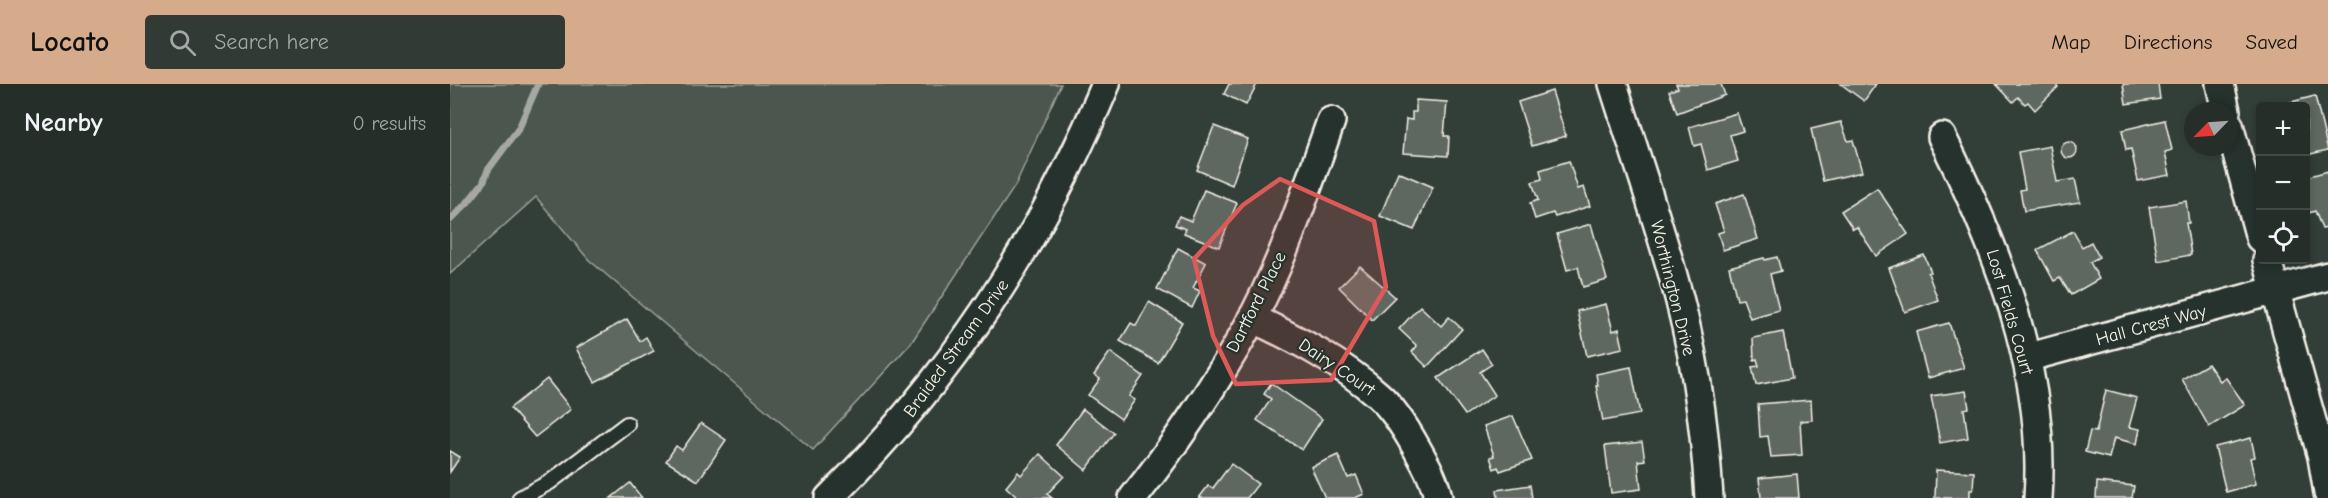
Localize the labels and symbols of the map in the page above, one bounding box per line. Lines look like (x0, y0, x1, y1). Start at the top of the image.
north arrow (2184, 102, 2238, 156)
street label: Worthington Drive (1646, 218, 1699, 358)
street label: Lost Fields Court (1982, 247, 2038, 378)
street label: Dartford Place (1222, 248, 1291, 356)
street label: Braided Stream Drive (899, 275, 1013, 421)
street label: Hall Crest Way (2094, 300, 2210, 350)
street label: Dairy Court (1294, 334, 1380, 401)

